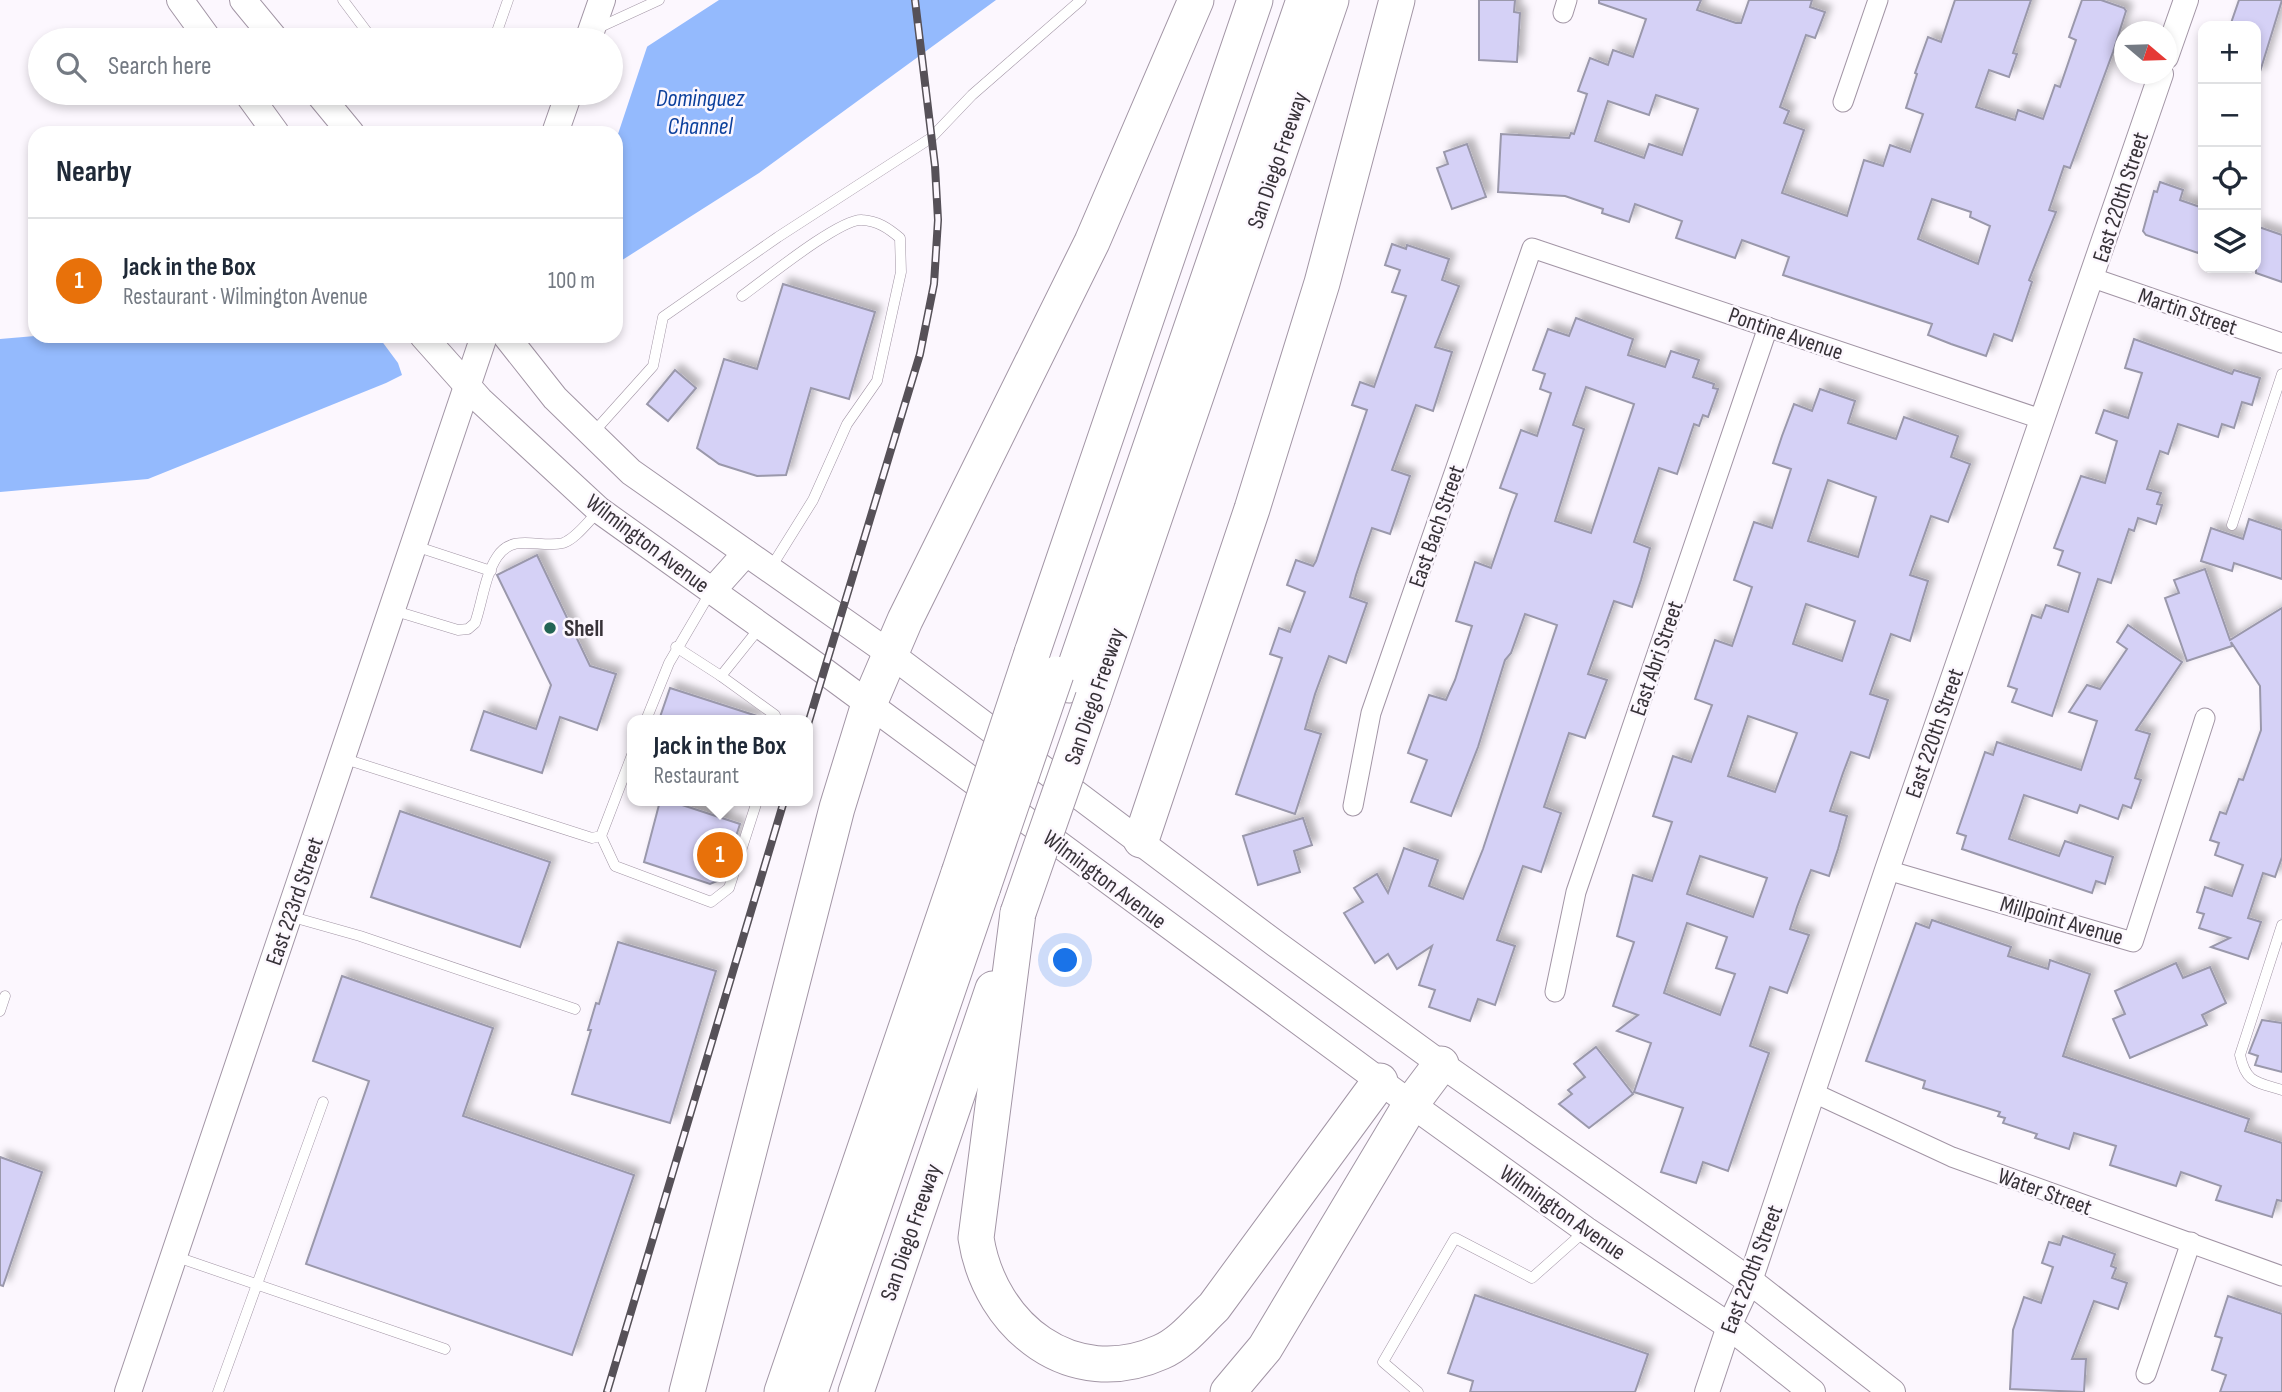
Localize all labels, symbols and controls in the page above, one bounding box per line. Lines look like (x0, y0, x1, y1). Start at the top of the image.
north arrow (2114, 21, 2177, 84)
map controls (2198, 21, 2261, 273)
button: + (2198, 21, 2261, 84)
search box (28, 28, 623, 105)
icon: search (52, 48, 90, 86)
text: Search here (108, 51, 211, 82)
water label: Dominguez Channel (656, 84, 746, 141)
button: − (2198, 84, 2261, 147)
street label: San Diego Freeway (1241, 88, 1314, 232)
street label: East 220th Street (2087, 129, 2155, 266)
button: locate (2198, 147, 2261, 210)
text: Nearby (56, 154, 132, 190)
button: layers (2198, 210, 2261, 273)
text: Jack in the Box (123, 252, 256, 283)
text: 1 (74, 267, 84, 295)
text: 100 m (548, 267, 595, 295)
street label: Martin Street (2135, 282, 2241, 342)
text: Restaurant · Wilmington Avenue (123, 283, 368, 311)
street label: Pontine Avenue (1725, 301, 1847, 367)
street label: East Bach Street (1403, 462, 1471, 591)
street label: Wilmington Avenue (580, 488, 715, 599)
street label: East Abri Street (1624, 597, 1690, 719)
place label: Shell (564, 615, 604, 643)
marker: Shell (542, 620, 558, 636)
street label: San Diego Freeway (1058, 624, 1131, 768)
street label: East 220th Street (1900, 665, 1970, 802)
popup (627, 715, 813, 806)
text: Jack in the Box (654, 731, 786, 762)
text: Restaurant (654, 762, 739, 790)
street label: Wilmington Avenue (1037, 824, 1172, 935)
pin: 1 (697, 829, 743, 881)
street label: East 223rd Street (260, 834, 330, 969)
street label: Millpoint Avenue (1997, 890, 2127, 952)
your location (1048, 943, 1082, 977)
street label: Wilmington Avenue (1494, 1159, 1631, 1267)
street label: San Diego Freeway (874, 1160, 947, 1304)
street label: Water Street (1994, 1162, 2096, 1222)
street label: East 220th Street (1715, 1201, 1789, 1337)

